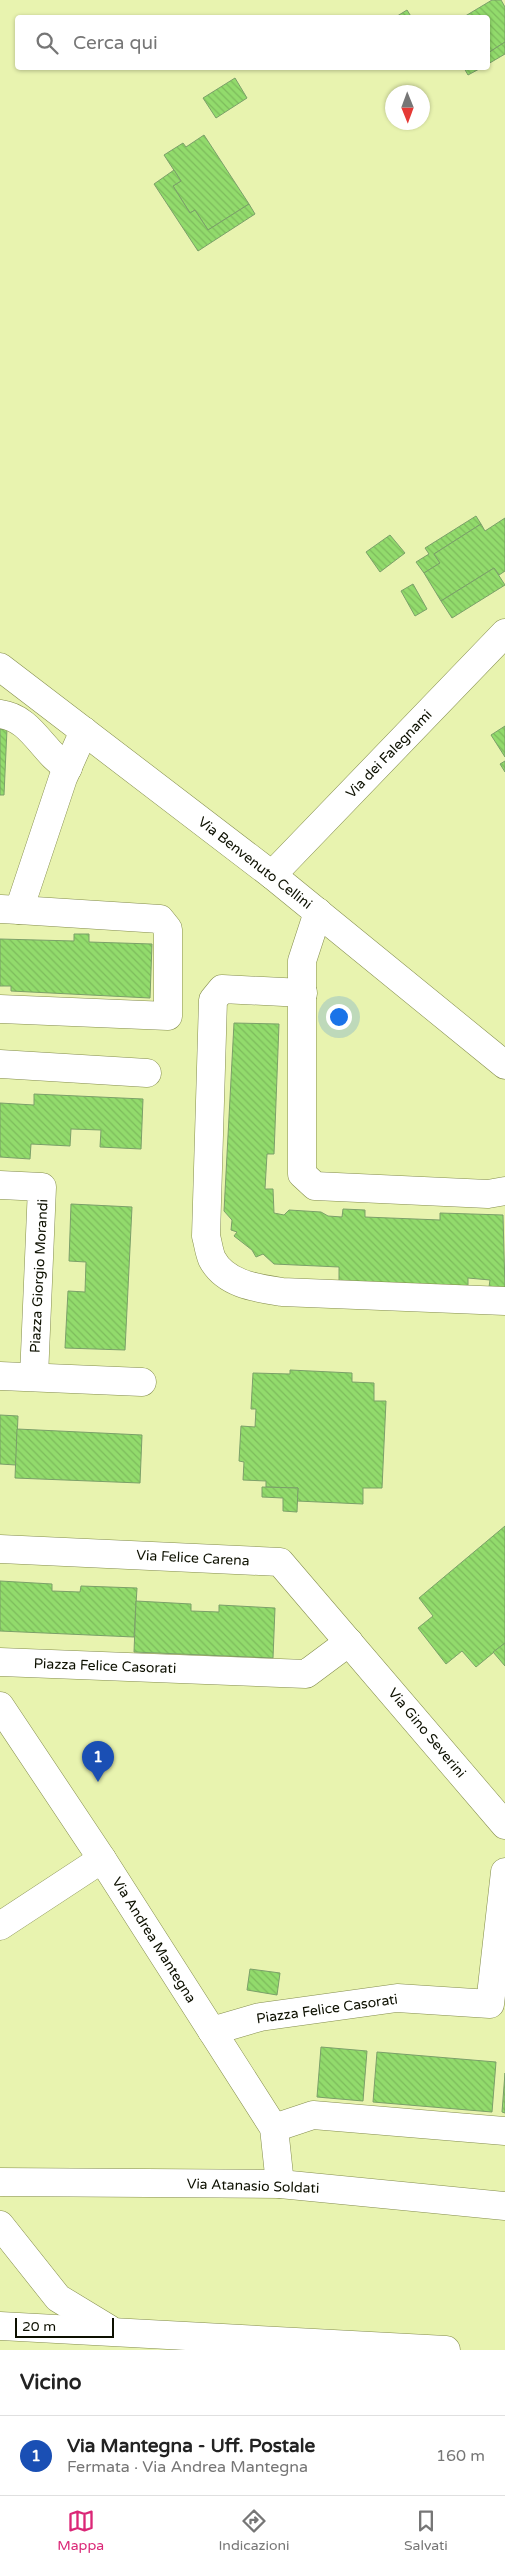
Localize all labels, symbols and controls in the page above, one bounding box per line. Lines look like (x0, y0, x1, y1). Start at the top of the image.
search box (15, 15, 490, 70)
icon: search (33, 29, 61, 57)
text: Cerca qui (73, 32, 158, 54)
north arrow (385, 85, 430, 130)
street label: Via dei Falegnami (342, 706, 436, 802)
street label: Via Benvenuto Cellini (195, 813, 315, 913)
your location (326, 1004, 352, 1030)
street label: Piazza Giorgio Morandi (26, 1199, 52, 1353)
street label: Via Felice Carena (136, 1547, 250, 1569)
street label: Piazza Felice Casorati (33, 1655, 177, 1677)
street label: Via Gino Severini (385, 1685, 469, 1781)
pin: 1 (82, 1741, 114, 1782)
street label: Via Andrea Mantegna (108, 1874, 200, 2006)
street label: Piazza Felice Casorati (255, 1991, 399, 2027)
street label: Via Atanasio Soldati (186, 2175, 320, 2197)
scale bar (15, 2315, 114, 2338)
text: 20 m (22, 2318, 56, 2335)
text: Vicino (20, 2370, 82, 2395)
text: Via Mantegna - Uff. Postale (67, 2435, 315, 2457)
text: 1 (31, 2446, 41, 2466)
text: 160 m (436, 2446, 485, 2466)
text: Fermata · Via Andrea Mantegna (67, 2457, 308, 2477)
tab: Mappa (57, 2507, 104, 2554)
tab: Indicazioni (219, 2507, 290, 2554)
tab: Salvati (404, 2507, 448, 2554)

